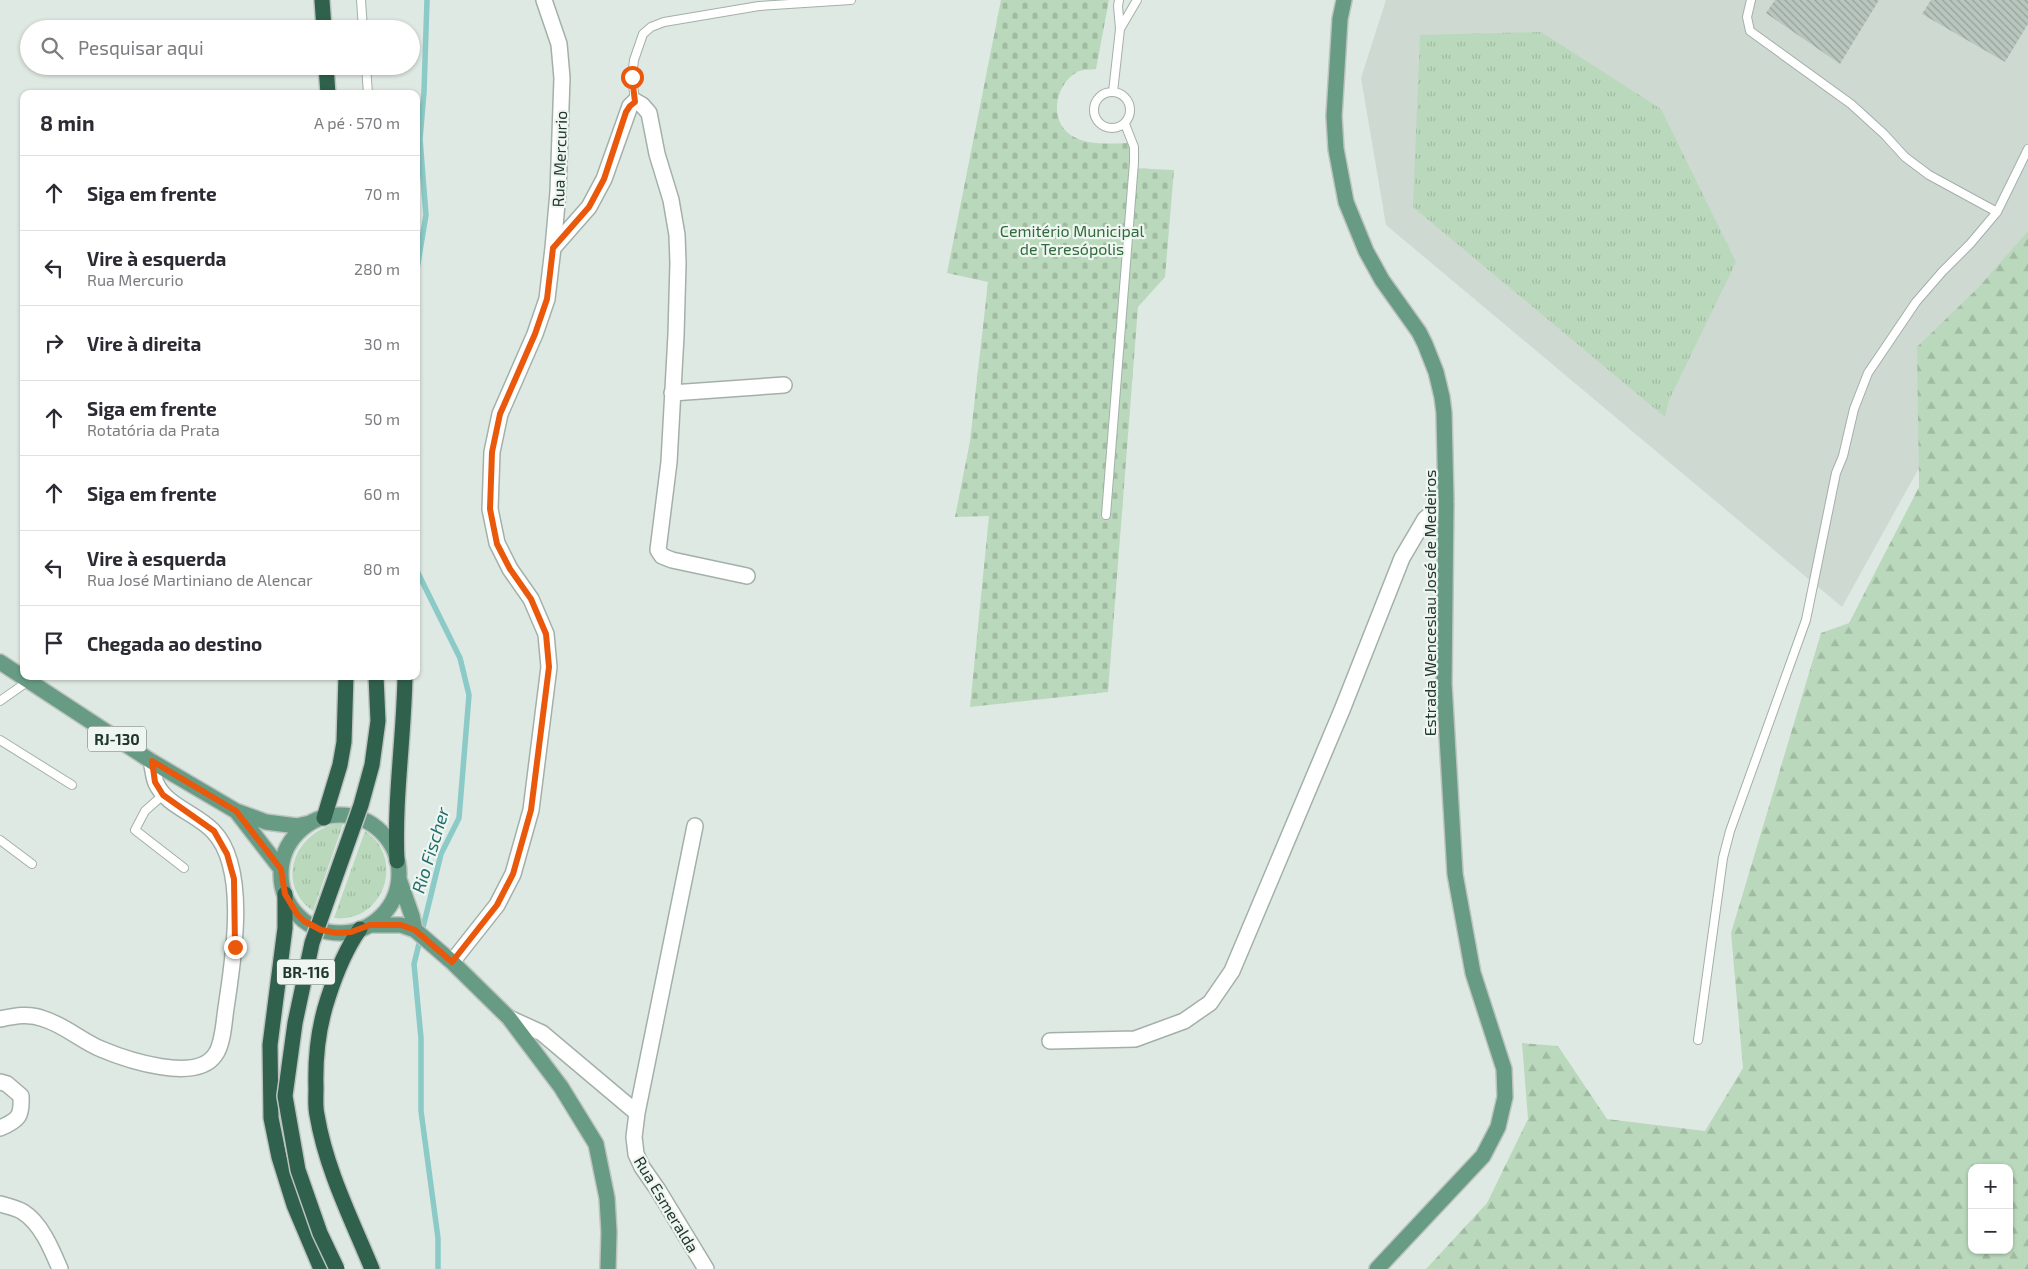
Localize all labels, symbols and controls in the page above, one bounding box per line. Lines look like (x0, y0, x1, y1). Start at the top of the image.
search box (20, 20, 420, 75)
icon: search (38, 34, 66, 62)
text: Pesquisar aqui (78, 36, 204, 59)
route start (621, 66, 644, 89)
text: 8 min (40, 110, 95, 135)
street label: Rua Mercurio (548, 110, 570, 208)
text: A pé · 570 m (314, 113, 400, 132)
icon: ahead (40, 179, 68, 207)
text: Siga em frente (87, 182, 217, 205)
text: 70 m (365, 184, 400, 203)
park label: Cemitério Municipal de Teresópolis (1000, 221, 1144, 258)
text: Vire à esquerda (87, 247, 226, 270)
icon: left (40, 254, 68, 282)
text: 280 m (354, 259, 400, 278)
text: Rua Mercurio (87, 270, 184, 289)
icon: right (40, 329, 68, 357)
text: Vire à direita (87, 332, 201, 355)
text: 30 m (364, 334, 400, 353)
text: Siga em frente (87, 397, 217, 420)
icon: ahead (40, 404, 68, 432)
text: 50 m (364, 409, 400, 428)
text: Rotatória da Prata (87, 420, 220, 439)
street label: Estrada Wenceslau José de Medeiros (1420, 470, 1439, 736)
icon: ahead (40, 479, 68, 507)
text: Siga em frente (87, 482, 217, 505)
text: 60 m (364, 484, 400, 503)
text: Vire à esquerda (87, 547, 226, 570)
icon: left (40, 554, 68, 582)
text: 80 m (363, 559, 400, 578)
text: Rua José Martiniano de Alencar (87, 570, 313, 589)
icon: arrive (40, 629, 68, 657)
text: Chegada ao destino (87, 632, 262, 655)
road number: RJ-130 (88, 726, 146, 752)
water label: Rio Fischer (406, 803, 454, 896)
route end (224, 936, 247, 959)
road number: BR-116 (277, 960, 335, 984)
street label: Rua Esmeralda (631, 1152, 703, 1256)
map controls (1968, 1164, 2013, 1254)
button: + (1968, 1164, 2013, 1209)
button: − (1968, 1209, 2013, 1254)

